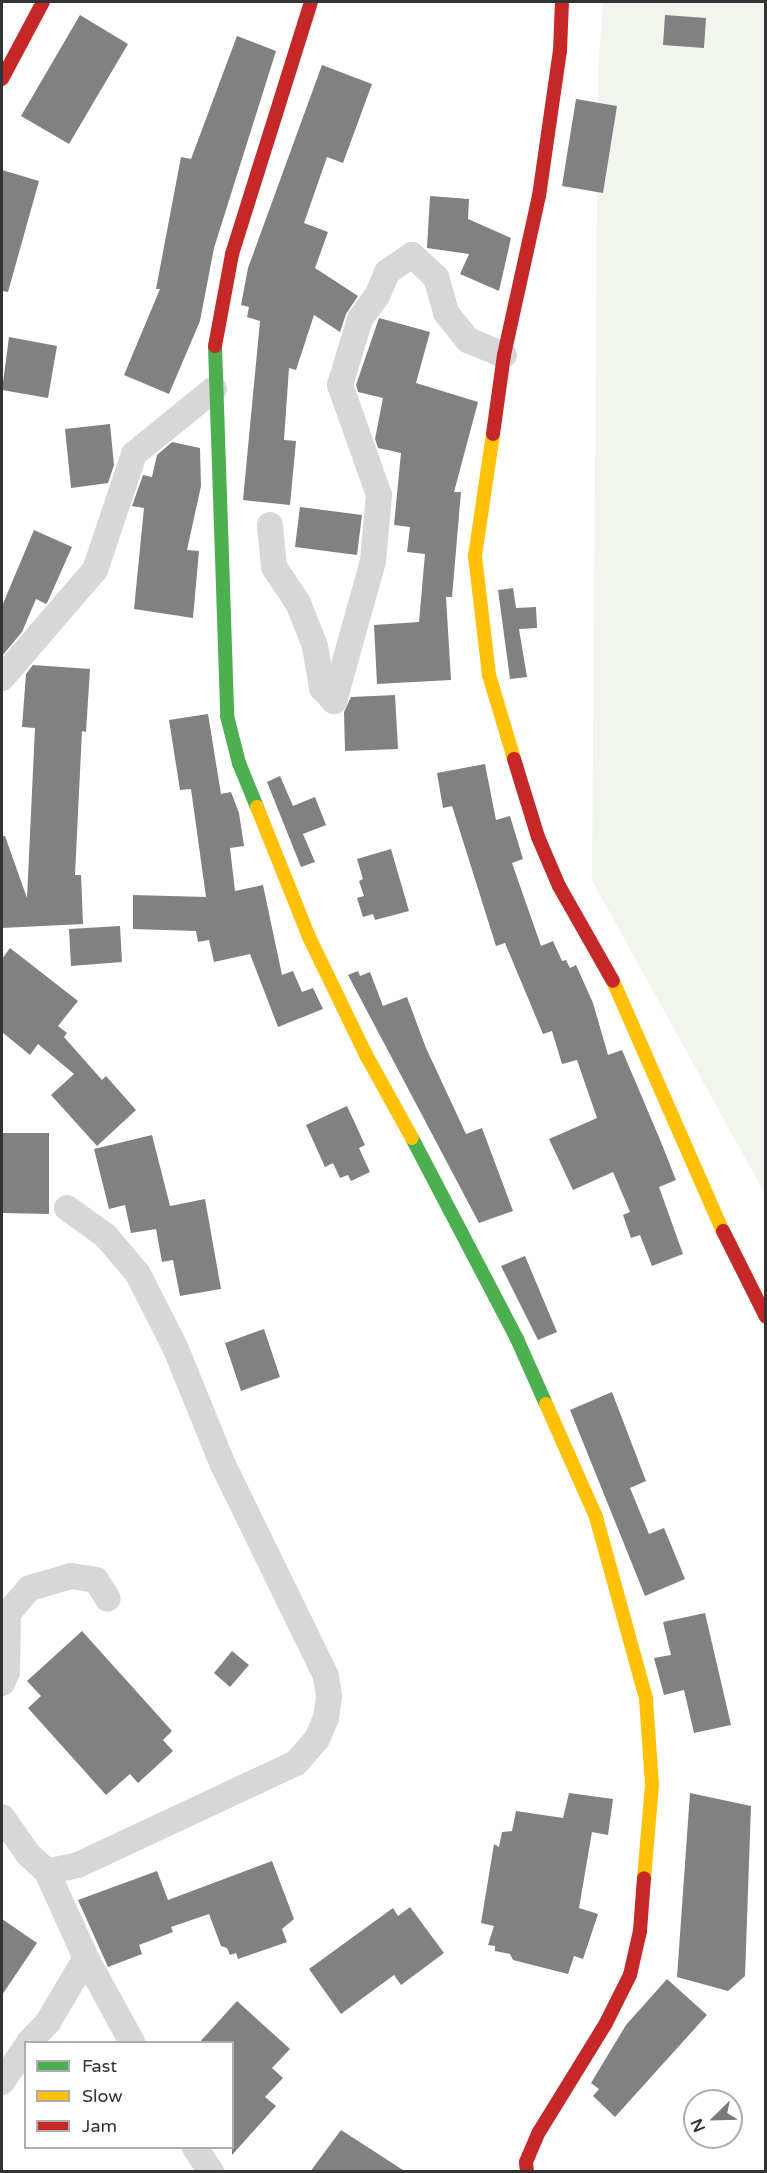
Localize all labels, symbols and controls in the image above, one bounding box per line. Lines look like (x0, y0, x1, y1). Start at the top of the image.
legend (24, 2041, 234, 2149)
text: Fast (82, 2055, 117, 2077)
text: Slow (82, 2085, 123, 2107)
north arrow (683, 2089, 743, 2149)
text: Jam (82, 2115, 117, 2137)
text: N (687, 2115, 710, 2135)

